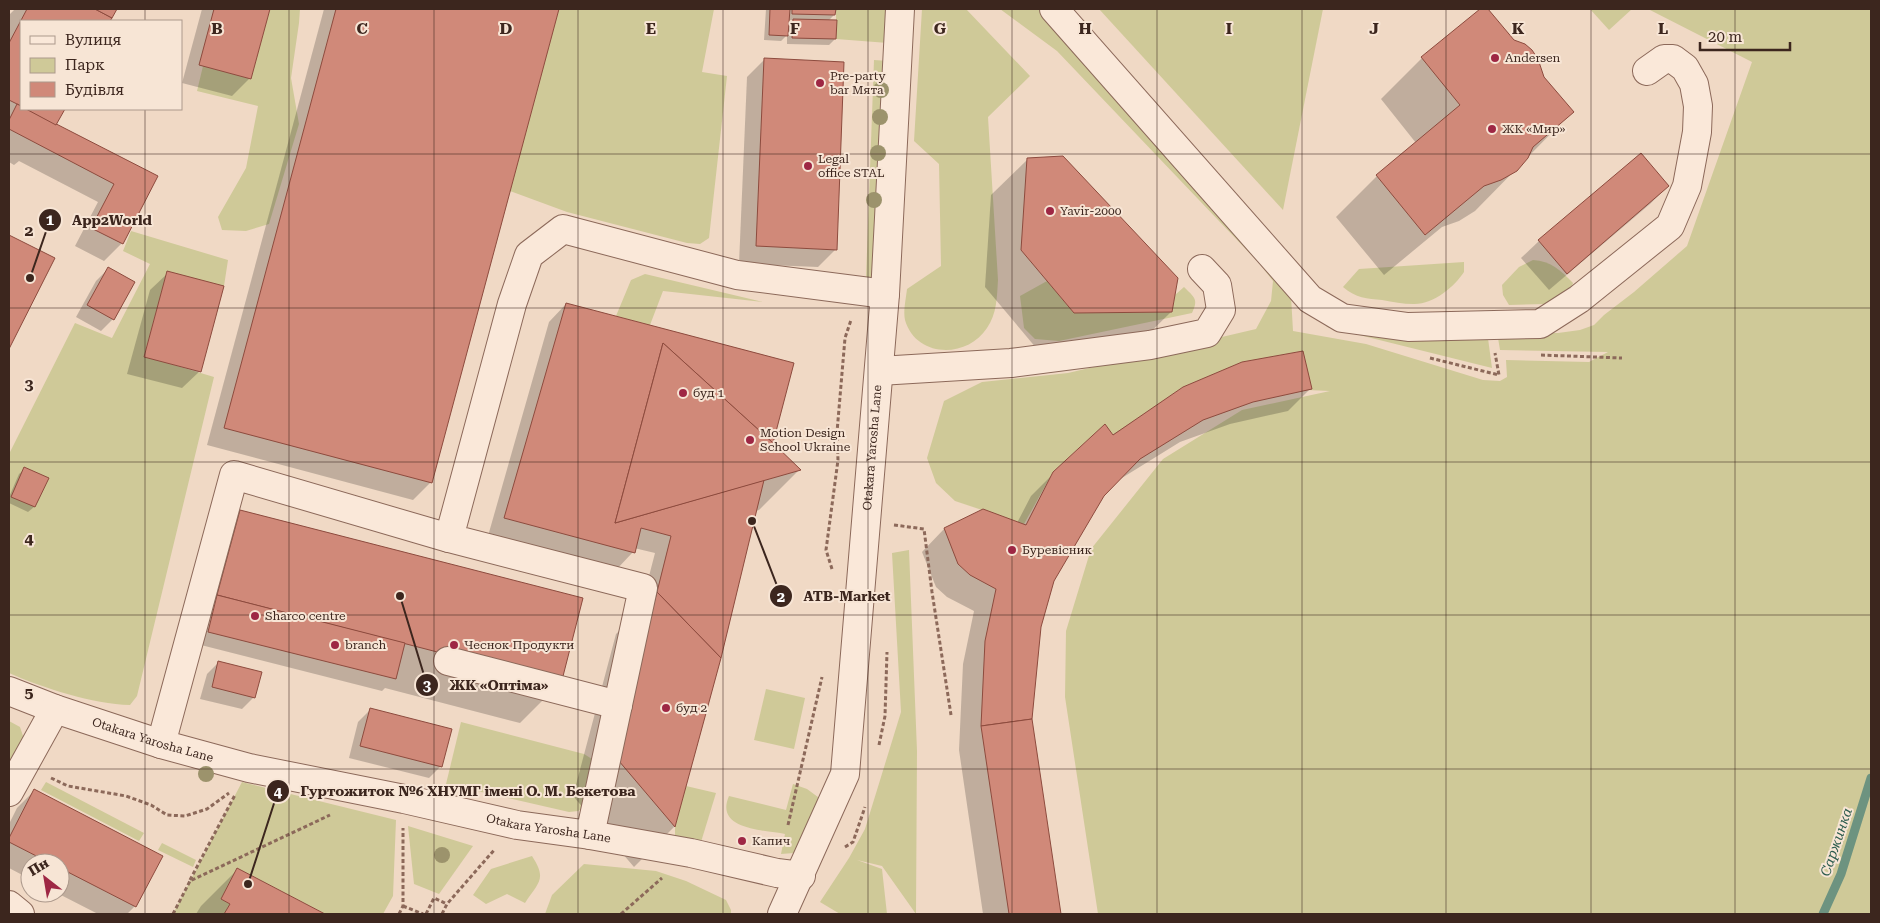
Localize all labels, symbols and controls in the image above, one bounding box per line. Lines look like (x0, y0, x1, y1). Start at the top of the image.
text: B (211, 19, 223, 38)
text: C (356, 19, 368, 38)
text: D (500, 19, 513, 38)
text: E (646, 19, 656, 38)
text: F (790, 19, 800, 38)
text: G (934, 19, 947, 38)
text: H (1078, 19, 1092, 38)
text: I (1226, 19, 1232, 38)
text: J (1369, 19, 1379, 38)
text: K (1512, 19, 1525, 38)
text: L (1658, 19, 1668, 38)
legend (20, 20, 182, 110)
scale bar (1700, 20, 1790, 52)
text: 20 m (1708, 28, 1743, 46)
text: Вулиця (65, 31, 121, 49)
place label: Andersen (1505, 51, 1561, 65)
marker: Andersen (1489, 52, 1501, 64)
text: Парк (65, 56, 105, 74)
place label: Pre-party bar Мята (830, 69, 886, 97)
marker: Pre-party bar Мята (814, 77, 826, 89)
text: Будівля (65, 81, 124, 99)
place label: ЖК «Мир» (1502, 122, 1566, 136)
marker: ЖК «Мир» (1486, 123, 1498, 135)
place label: Legal office STAL (818, 152, 884, 180)
marker: Legal office STAL (802, 160, 814, 172)
place label: Yavir-2000 (1060, 204, 1122, 218)
marker: Yavir-2000 (1044, 205, 1056, 217)
callout: App2World (38, 206, 162, 235)
text: 1 (46, 211, 55, 229)
text: App2World (72, 212, 153, 228)
text: 2 (25, 221, 34, 240)
text: 3 (25, 375, 34, 394)
street label: Otakara Yarosha Lane (860, 384, 884, 511)
place label: буд 1 (693, 386, 725, 400)
marker: буд 1 (677, 387, 689, 399)
place label: Motion Design School Ukraine (760, 426, 851, 454)
marker: Motion Design School Ukraine (744, 434, 756, 446)
text: 4 (25, 529, 34, 548)
place label: Буревісник (1022, 543, 1093, 557)
marker: Буревісник (1006, 544, 1018, 556)
callout: ATB-Market (768, 582, 900, 611)
text: 2 (777, 588, 785, 606)
text: ATB-Market (803, 588, 891, 604)
place label: Sharco centre (265, 609, 346, 623)
marker: Sharco centre (249, 610, 261, 622)
place label: branch (345, 638, 387, 652)
place label: Чеснок Продукти (464, 638, 574, 652)
marker: branch (329, 639, 341, 651)
marker: Чеснок Продукти (448, 639, 460, 651)
callout: ЖК «Оптіма» (415, 671, 559, 700)
text: 3 (423, 677, 432, 695)
text: ЖК «Оптіма» (449, 677, 549, 693)
text: 5 (25, 683, 34, 702)
place label: буд 2 (676, 701, 708, 715)
marker: буд 2 (660, 702, 672, 714)
street label: Otakara Yarosha Lane (90, 715, 215, 765)
callout: Гуртожиток №6 ХНУМГ імені О. М. Бекетова (266, 777, 646, 806)
text: 4 (274, 783, 283, 801)
text: Гуртожиток №6 ХНУМГ імені О. М. Бекетова (301, 783, 636, 799)
water label: Саржинка (1817, 806, 1855, 878)
street label: Otakara Yarosha Lane (485, 811, 612, 846)
place label: Капич (752, 834, 791, 848)
marker: Капич (736, 835, 748, 847)
north arrow (20, 853, 70, 903)
text: Пн (25, 854, 52, 879)

